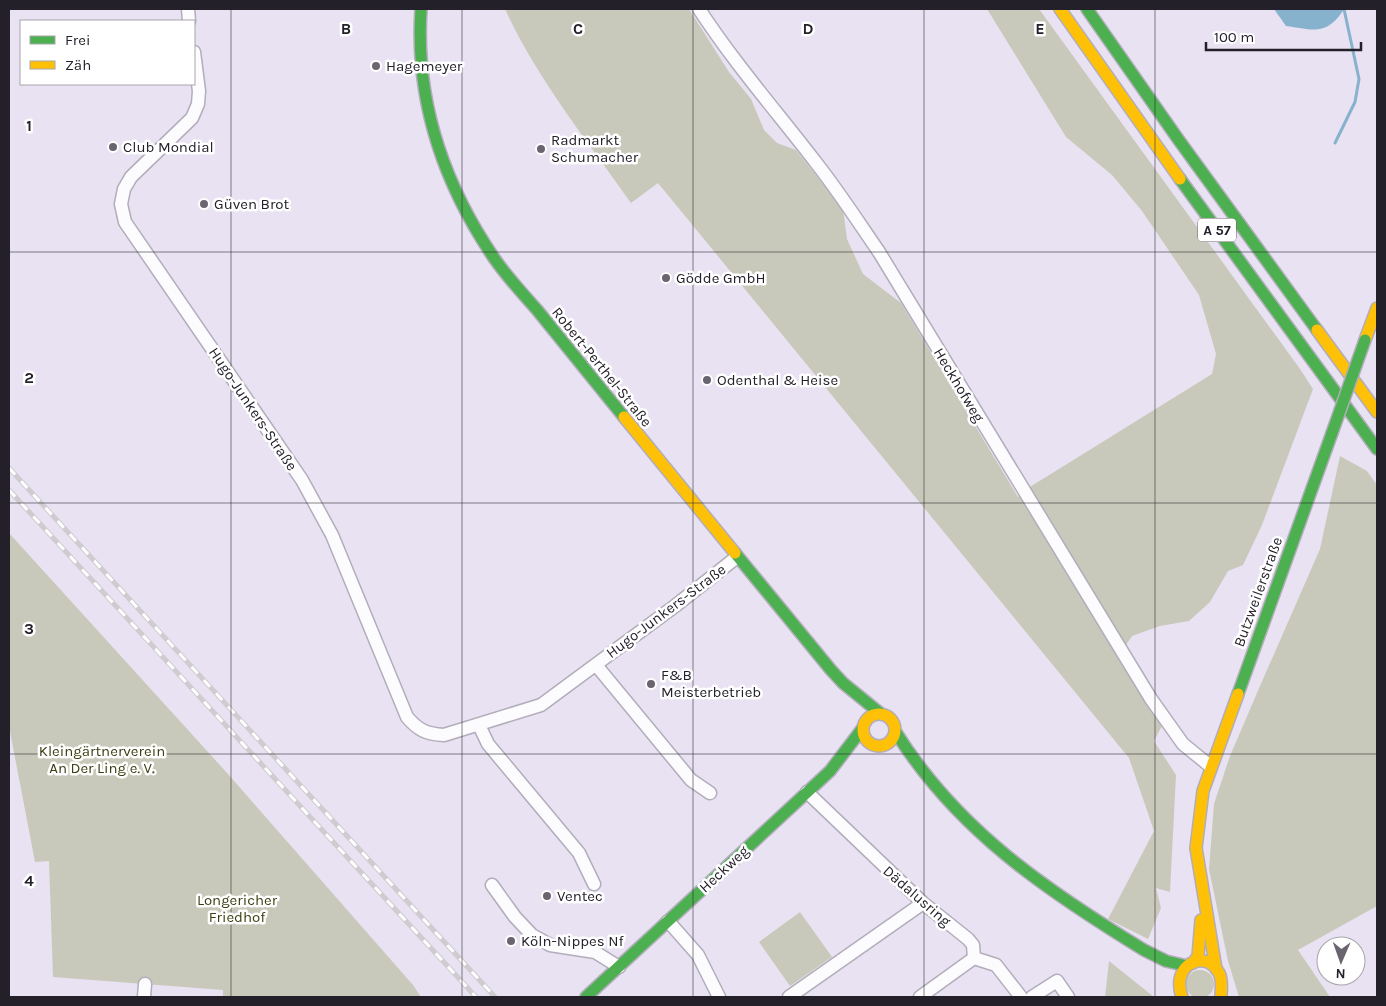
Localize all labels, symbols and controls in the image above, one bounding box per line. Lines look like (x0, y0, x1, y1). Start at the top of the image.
text: B (341, 19, 351, 38)
text: C (573, 19, 583, 38)
text: D (803, 19, 814, 38)
text: E (1035, 19, 1045, 38)
legend (20, 20, 195, 85)
scale bar (1206, 20, 1361, 52)
text: 100 m (1214, 28, 1254, 46)
text: Frei (65, 31, 90, 49)
text: Zäh (65, 56, 91, 74)
place label: Hagemeyer (386, 57, 463, 75)
marker: Hagemeyer (370, 60, 382, 72)
text: 1 (26, 116, 32, 135)
place label: Radmarkt Schumacher (551, 131, 639, 166)
place label: Club Mondial (123, 138, 214, 156)
marker: Club Mondial (107, 141, 119, 153)
marker: Radmarkt Schumacher (535, 143, 547, 155)
place label: Güven Brot (214, 195, 290, 213)
marker: Güven Brot (198, 198, 210, 210)
road number: A 57 (1198, 218, 1236, 242)
place label: Gödde GmbH (676, 269, 766, 287)
marker: Gödde GmbH (660, 272, 672, 284)
street label: Robert-Perthel-Straße (548, 304, 656, 430)
street label: Hugo-Junkers-Straße (205, 344, 301, 474)
street label: Heckhofweg (930, 345, 988, 426)
text: 2 (24, 368, 34, 387)
place label: Odenthal & Heise (717, 371, 838, 389)
marker: Odenthal & Heise (701, 374, 713, 386)
street label: Butzweilerstraße (1230, 535, 1286, 649)
street label: Hugo-Junkers-Straße (603, 560, 729, 662)
text: 3 (24, 619, 34, 638)
place label: F&B Meisterbetrieb (661, 666, 761, 701)
marker: F&B Meisterbetrieb (645, 678, 657, 690)
park label: Kleingärtnerverein An Der Ling e. V. (39, 742, 165, 777)
street label: Heckweg (696, 841, 753, 896)
street label: Dädalusring (879, 862, 955, 931)
text: 4 (24, 871, 34, 890)
place label: Ventec (557, 887, 603, 905)
marker: Ventec (541, 890, 553, 902)
park label: Longericher Friedhof (197, 891, 278, 926)
place label: Köln-Nippes Nf (521, 932, 624, 950)
marker: Köln-Nippes Nf (505, 935, 517, 947)
north arrow (1316, 936, 1366, 986)
text: N (1335, 965, 1346, 982)

